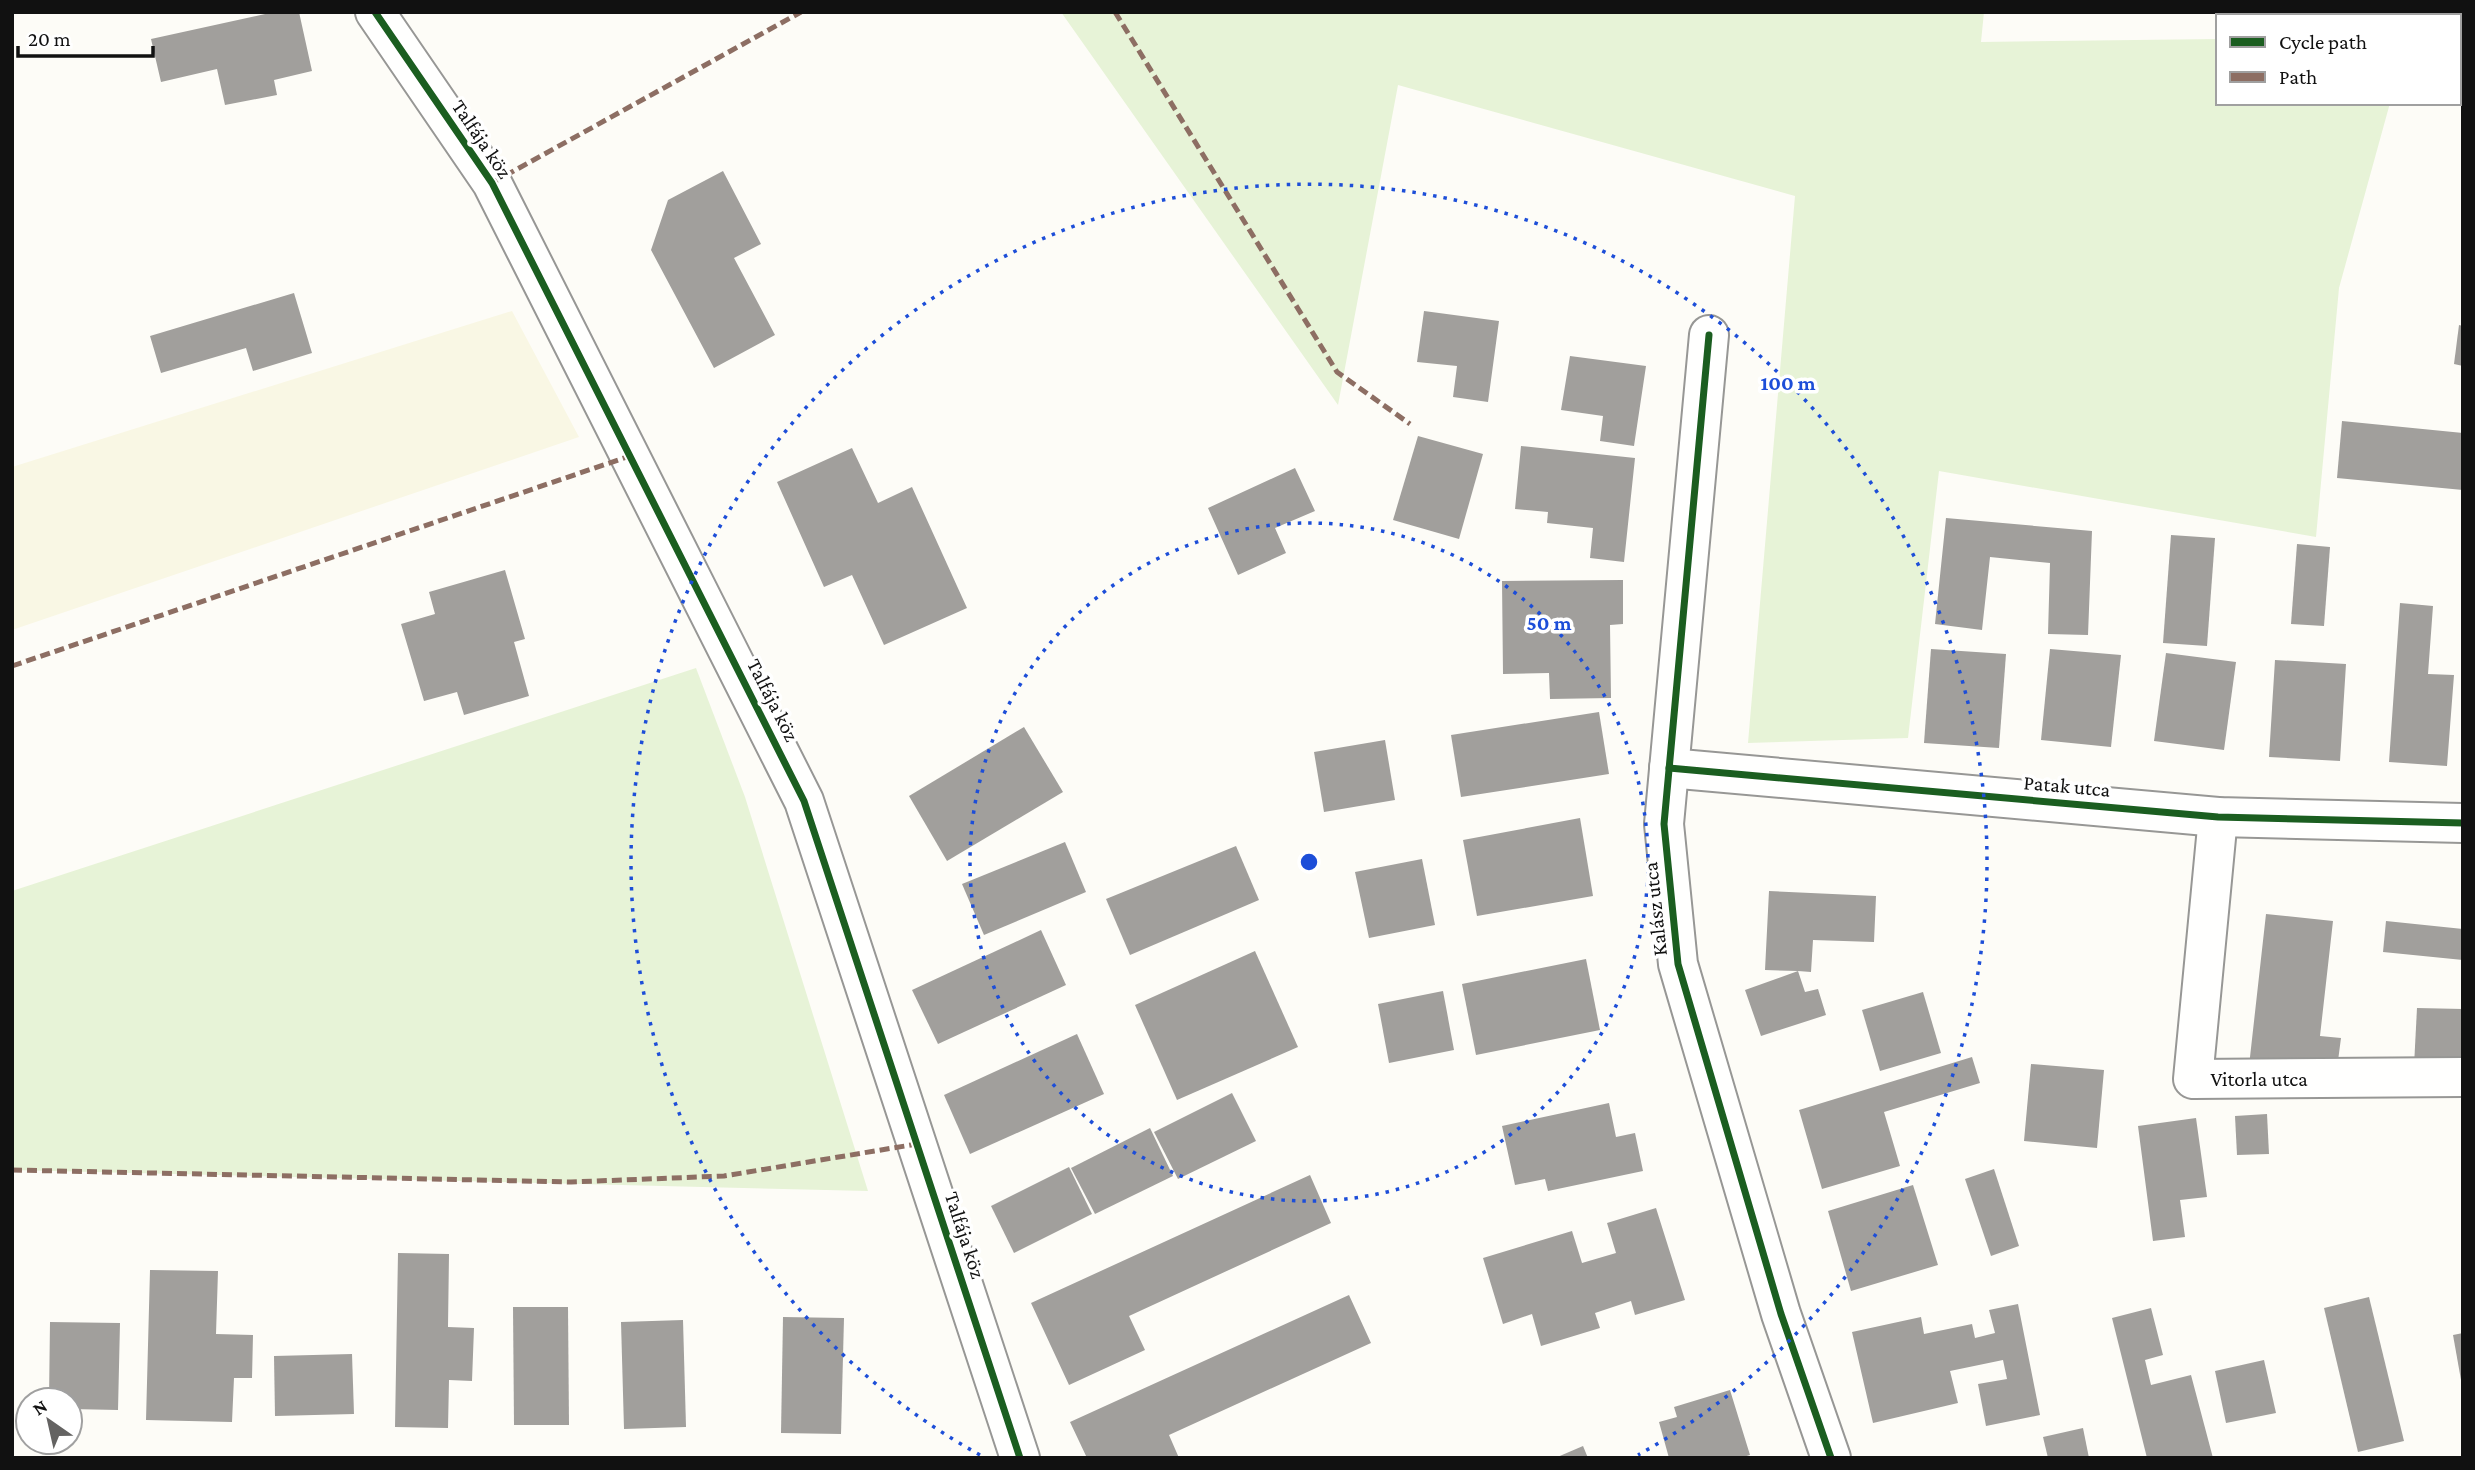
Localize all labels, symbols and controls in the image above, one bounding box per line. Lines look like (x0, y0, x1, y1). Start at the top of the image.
scale bar (18, 14, 152, 58)
legend (2216, 14, 2461, 105)
text: 20 m (28, 27, 71, 51)
text: Cycle path (2279, 30, 2367, 54)
text: Path (2279, 65, 2317, 89)
street label: Talfája köz (447, 95, 517, 183)
text: 100 m (1760, 371, 1816, 395)
text: 50 m (1527, 611, 1572, 635)
street label: Talfája köz (742, 655, 804, 746)
street label: Patak utca (2023, 770, 2112, 802)
centre of rings (1297, 850, 1321, 874)
street label: Kalász utca (1638, 861, 1672, 957)
street label: Vitorla utca (2210, 1067, 2308, 1091)
street label: Talfája köz (940, 1189, 990, 1282)
north arrow (14, 1386, 84, 1456)
text: N (29, 1395, 51, 1420)

